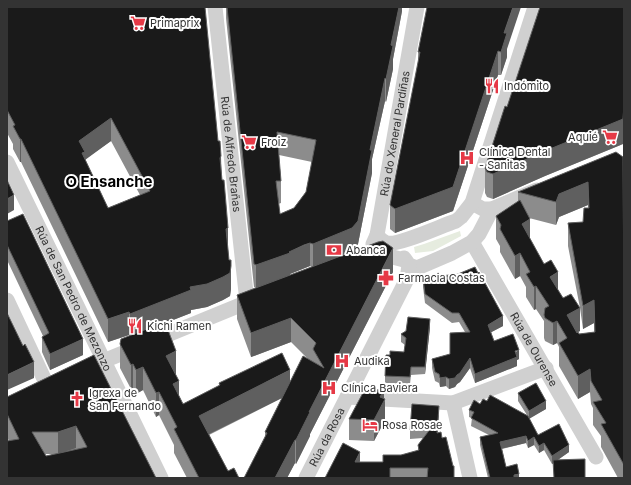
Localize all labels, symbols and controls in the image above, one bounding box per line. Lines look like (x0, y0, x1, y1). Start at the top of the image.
supermarket icon: Primaprix (129, 14, 147, 32)
place label: Primaprix (150, 16, 200, 30)
street label: Rúa do Xeneral Pardiñas (377, 69, 413, 197)
restaurant icon: Indómito (483, 77, 501, 95)
place label: Indómito (504, 79, 550, 93)
street label: Rúa de Alfredo Brañas (218, 96, 244, 213)
supermarket icon: Aquié (601, 128, 619, 146)
place label: Aquié (568, 130, 598, 144)
supermarket icon: Froiz (240, 133, 258, 151)
place label: Froiz (261, 135, 286, 149)
place label: Clínica Dental - Sanitas (479, 145, 551, 172)
hospital icon: Clínica Dental - Sanitas (458, 149, 476, 167)
district label: O Ensanche (65, 172, 153, 191)
street label: Rúa de San Pedro de Mezonzo (32, 224, 115, 374)
bank icon: Abanca (325, 241, 343, 259)
place label: Abanca (346, 243, 386, 257)
pharmacy icon: Farmacia Costas (377, 269, 395, 287)
place label: Farmacia Costas (398, 271, 485, 285)
street label: Rúa de Ourense (507, 310, 561, 389)
restaurant icon: Kichi Ramen (126, 317, 144, 335)
place label: Kichi Ramen (147, 319, 212, 333)
hospital icon: Audika (333, 352, 351, 370)
place label: Audika (354, 354, 390, 368)
hospital icon: Clínica Baviera (320, 379, 338, 397)
place label: Clínica Baviera (341, 381, 418, 395)
place label: Igrexa de San Fernando (89, 386, 162, 413)
church icon: Igrexa de San Fernando (68, 390, 86, 408)
street label: Rúa da Rosa (306, 405, 348, 469)
hotel icon: Rosa Rosae (361, 416, 379, 434)
place label: Rosa Rosae (382, 418, 443, 432)

